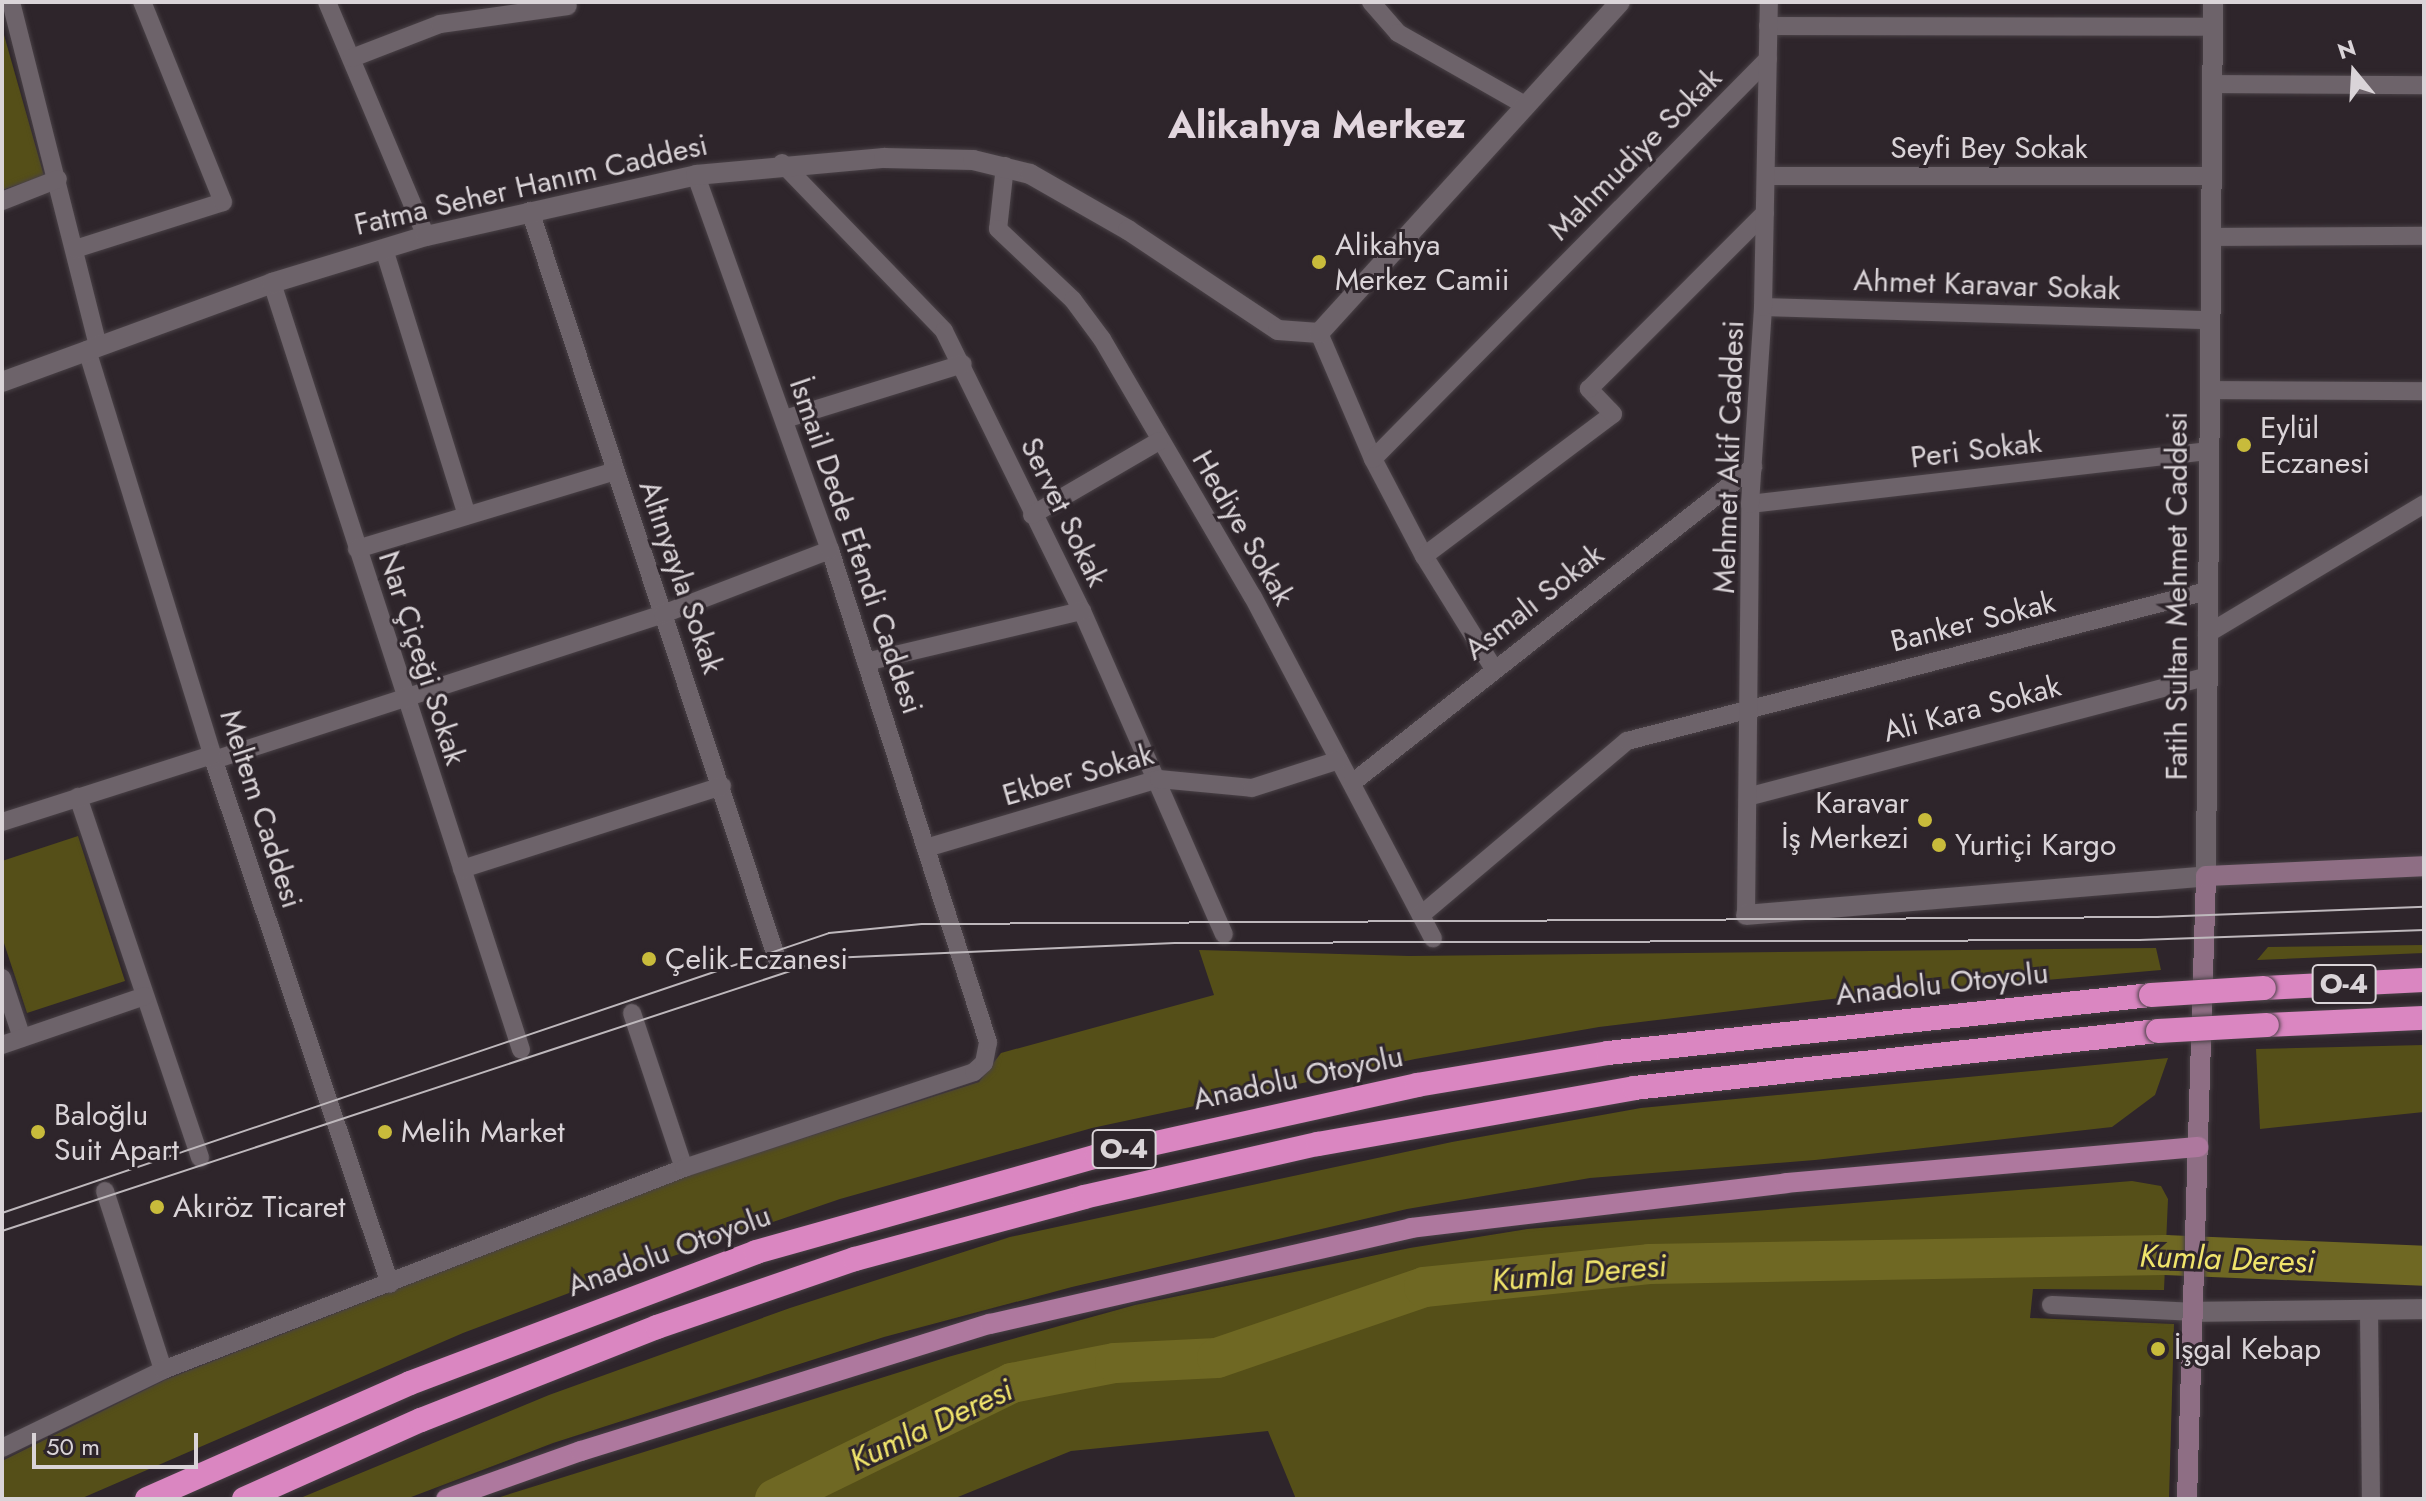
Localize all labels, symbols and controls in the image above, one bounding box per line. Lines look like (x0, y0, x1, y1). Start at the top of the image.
text: N (2333, 31, 2360, 67)
north arrow (2314, 32, 2394, 112)
street label: Mahmudiye Sokak (1541, 60, 1729, 248)
district label: Alikahya Merkez (1168, 102, 1466, 148)
street label: Fatma Seher Hanım Caddesi (351, 127, 711, 243)
street label: Seyfi Bey Sokak (1890, 130, 2088, 166)
place label: Alikahya Merkez Camii (1335, 227, 1510, 298)
marker: Alikahya Merkez Camii (1310, 253, 1328, 271)
street label: Ahmet Karavar Sokak (1853, 262, 2121, 308)
street label: Mehmet Akif Caddesi (1706, 320, 1752, 594)
street label: İsmail Dede Efendi Caddesi (782, 373, 930, 719)
place label: Eylül Eczanesi (2260, 410, 2370, 480)
street label: Fatih Sultan Mehmet Caddesi (2159, 412, 2195, 780)
street label: Peri Sokak (1908, 424, 2044, 476)
street label: Servet Sokak (1013, 432, 1115, 592)
marker: Eylül Eczanesi (2235, 436, 2253, 454)
street label: Hediye Sokak (1184, 444, 1302, 612)
street label: Altınyayla Sokak (631, 476, 731, 678)
street label: Asmalı Sokak (1457, 536, 1611, 668)
street label: Nar Çiçeği Sokak (370, 547, 474, 769)
street label: Banker Sokak (1887, 584, 2059, 660)
street label: Ali Kara Sokak (1879, 668, 2065, 750)
street label: Meltem Caddesi (212, 705, 310, 913)
street label: Ekber Sokak (998, 736, 1158, 814)
place label: Karavar İş Merkezi (1781, 785, 1909, 856)
marker: Karavar İş Merkezi (1916, 811, 1934, 829)
place label: Yurtiçi Kargo (1955, 827, 2116, 863)
marker: Yurtiçi Kargo (1930, 836, 1948, 854)
place label: Çelik Eczanesi (665, 941, 848, 977)
marker: Çelik Eczanesi (640, 950, 658, 968)
street label: Anadolu Otoyolu (1834, 955, 2050, 1013)
road number: O-4 (2310, 960, 2378, 1008)
street label: Anadolu Otoyolu (1190, 1038, 1406, 1118)
place label: Baloğlu Suit Apart (54, 1097, 179, 1168)
place label: Melih Market (401, 1114, 565, 1150)
marker: Baloğlu Suit Apart (29, 1123, 47, 1141)
marker: Melih Market (376, 1123, 394, 1141)
road number: O-4 (1090, 1125, 1158, 1173)
place label: Akıröz Ticaret (173, 1189, 345, 1225)
marker: Akıröz Ticaret (148, 1198, 166, 1216)
street label: Anadolu Otoyolu (562, 1198, 776, 1304)
water label: Kumla Deresi (2139, 1237, 2315, 1281)
water label: Kumla Deresi (1490, 1246, 1668, 1300)
place label: İşgal Kebap (2174, 1331, 2321, 1367)
marker: İşgal Kebap (2149, 1340, 2167, 1358)
water label: Kumla Deresi (843, 1371, 1019, 1479)
scale bar (36, 1417, 202, 1467)
text: 50 m (46, 1429, 100, 1464)

